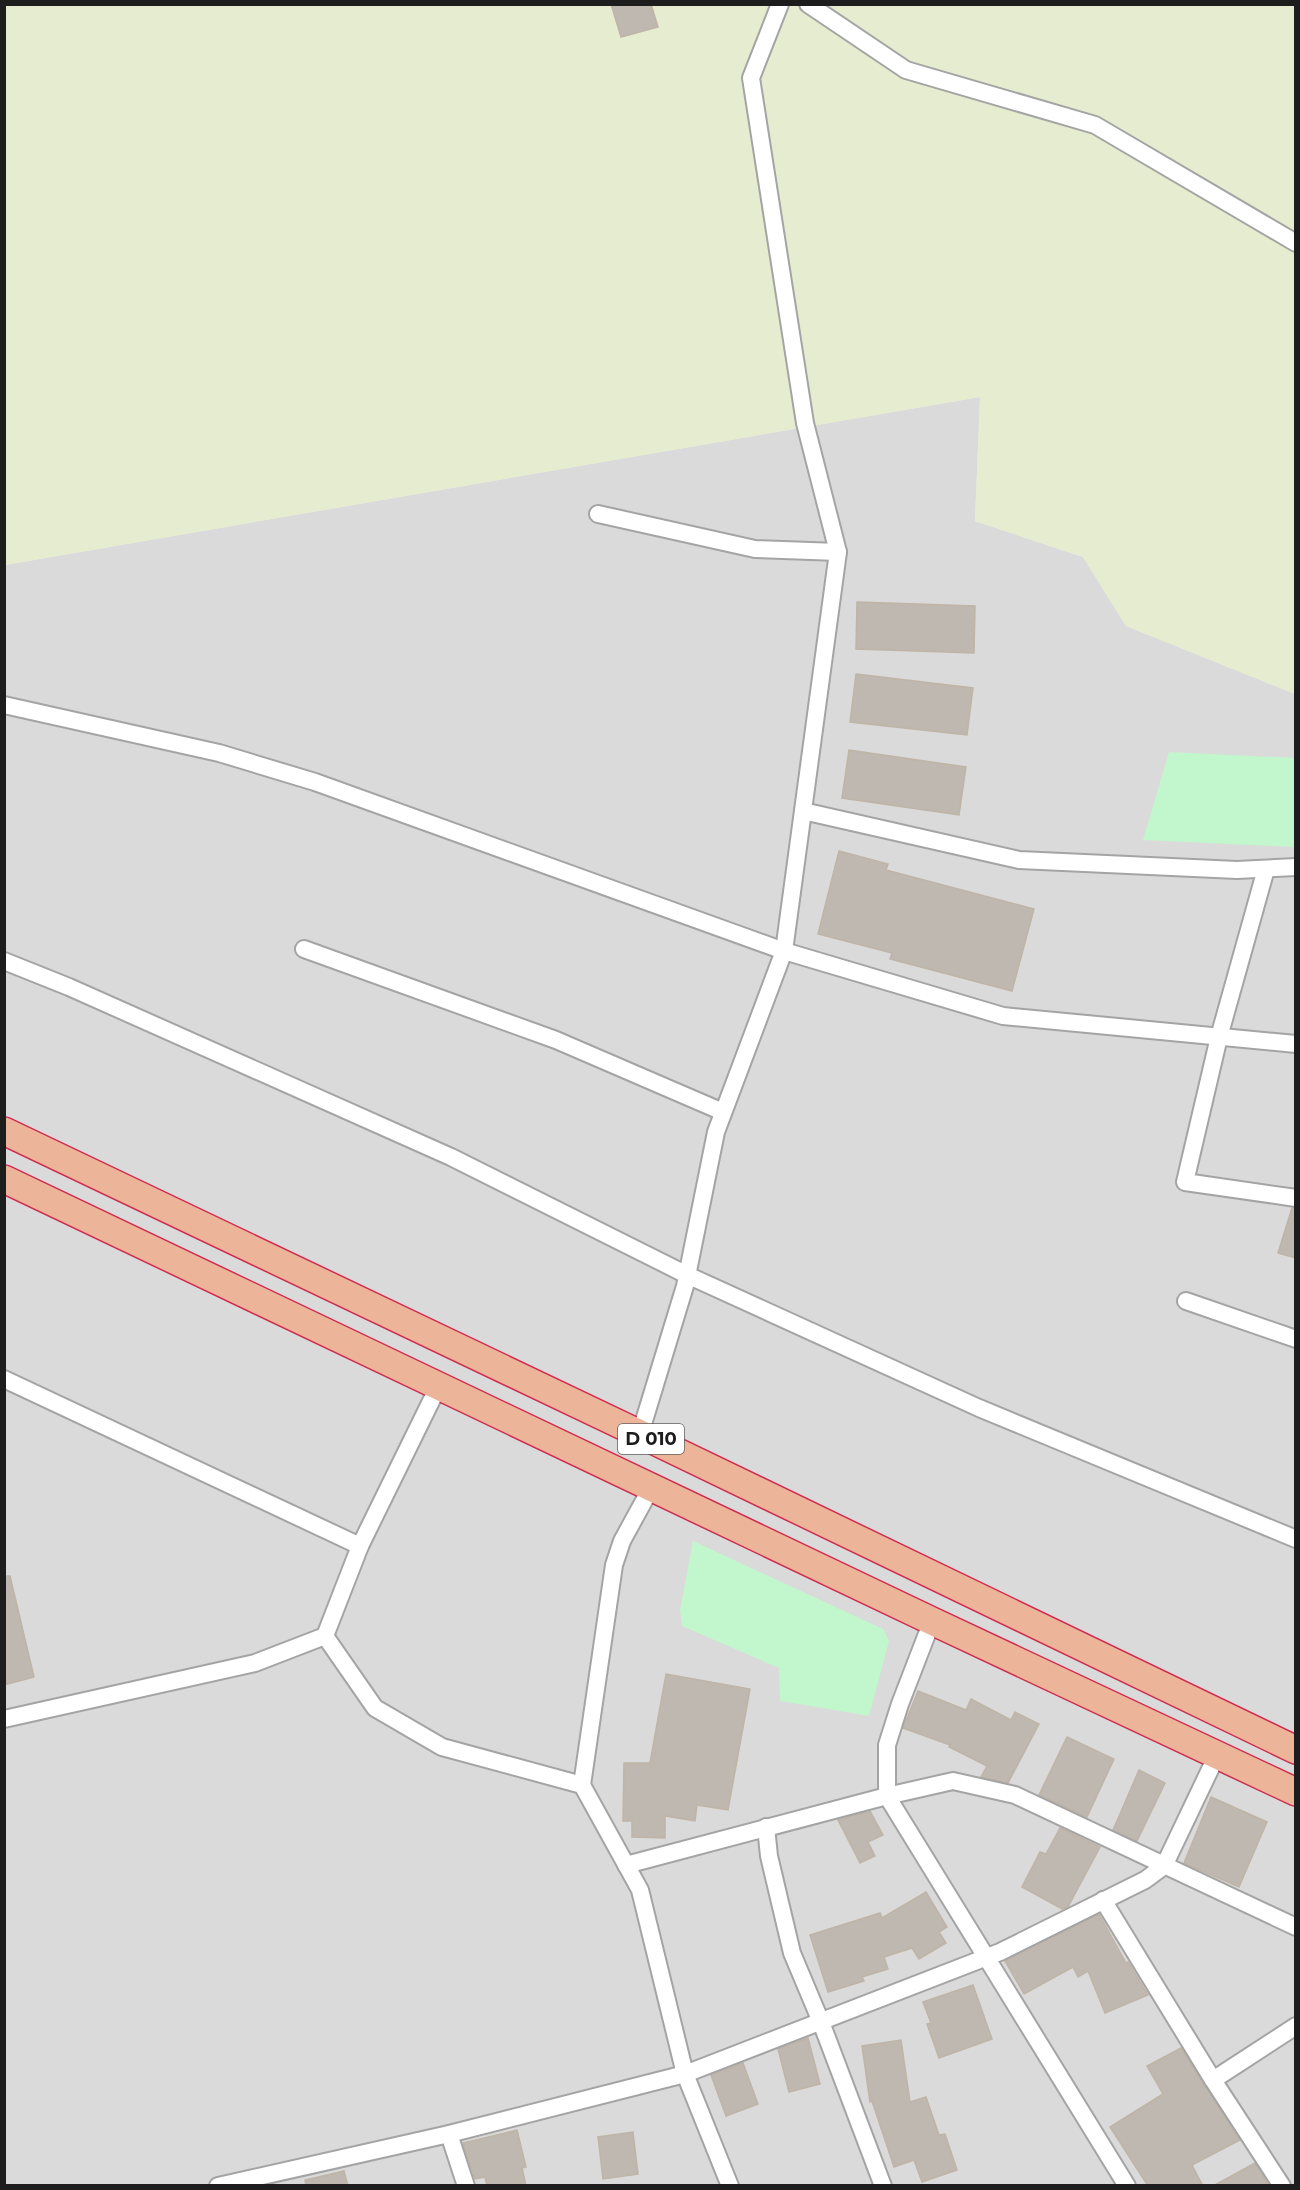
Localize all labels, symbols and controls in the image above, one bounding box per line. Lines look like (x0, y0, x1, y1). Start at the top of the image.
road number: D 010 (618, 1424, 684, 1454)

